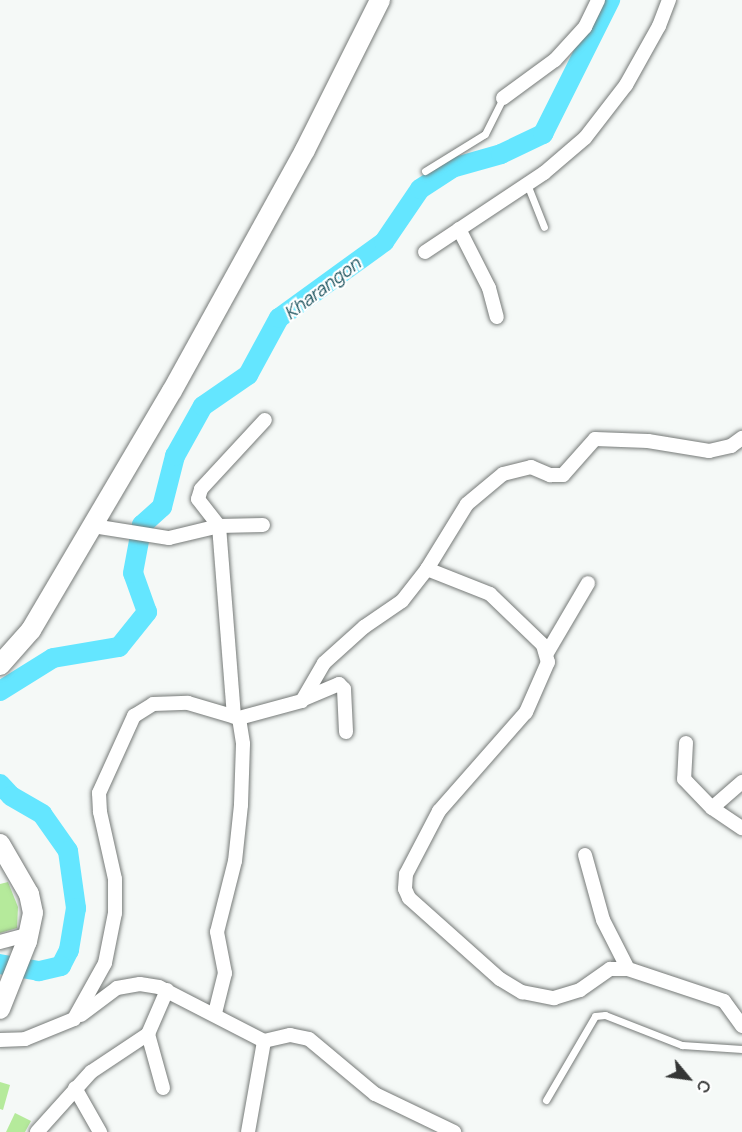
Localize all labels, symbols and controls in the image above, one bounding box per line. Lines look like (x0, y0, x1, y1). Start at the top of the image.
water label: Kharangon (279, 252, 365, 324)
north arrow (658, 1048, 718, 1108)
text: С (691, 1076, 716, 1097)

